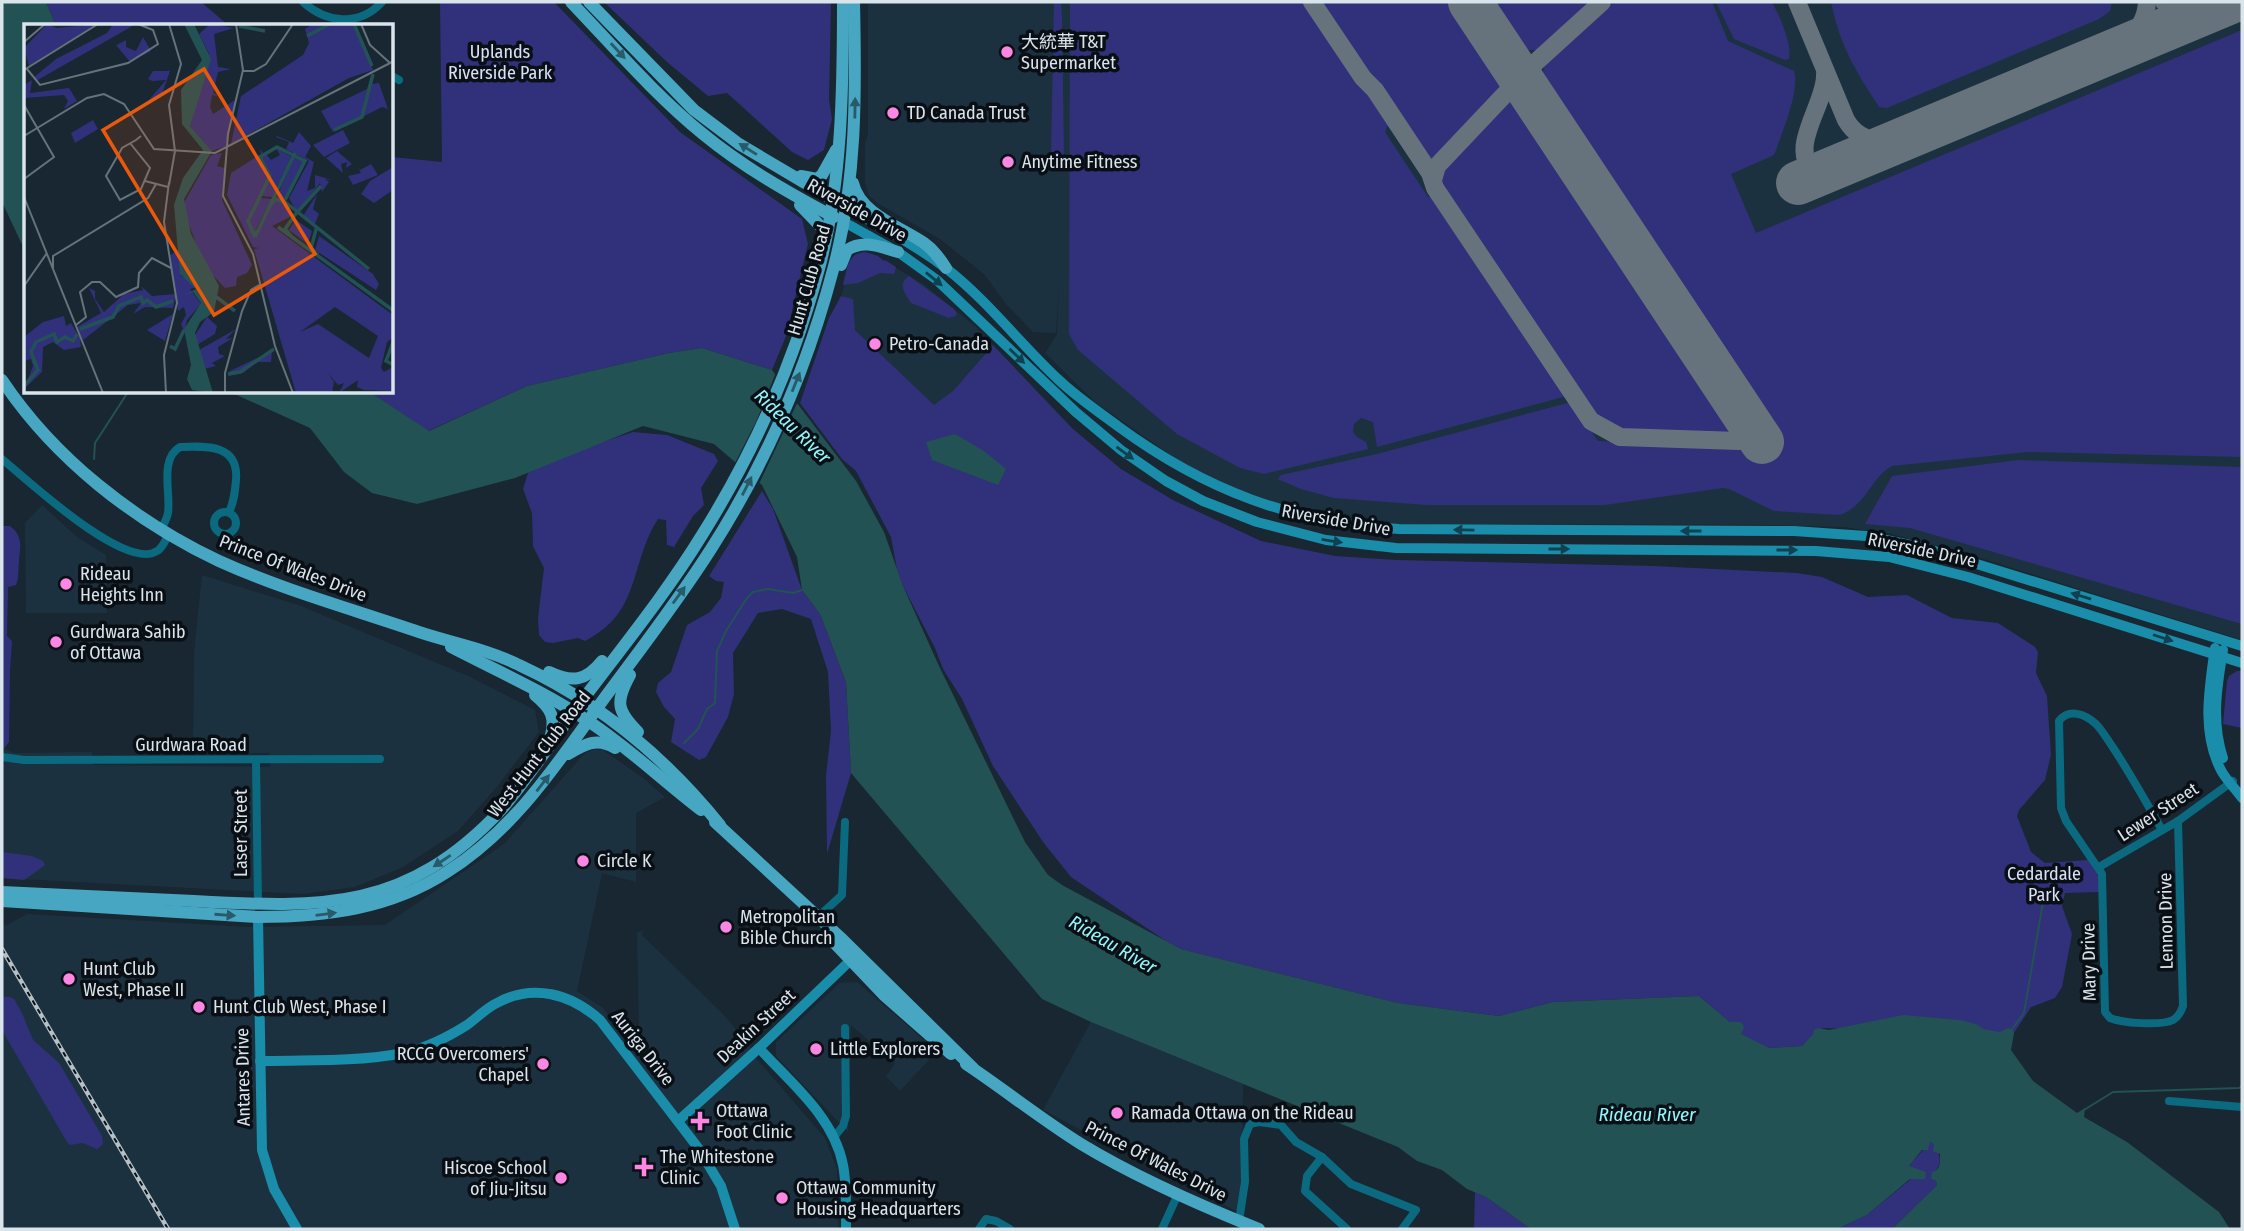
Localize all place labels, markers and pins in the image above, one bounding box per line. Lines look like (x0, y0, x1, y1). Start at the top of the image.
place label: 大統華 T&T Supermarket (1021, 31, 1116, 74)
marker: 大統華 T&T Supermarket (999, 44, 1015, 60)
place label: TD Canada Trust (907, 102, 1026, 124)
marker: TD Canada Trust (885, 105, 901, 121)
place label: Anytime Fitness (1022, 151, 1138, 173)
marker: Anytime Fitness (1000, 154, 1016, 170)
place label: Petro-Canada (889, 333, 989, 355)
marker: Petro-Canada (867, 336, 883, 352)
place label: Rideau Heights Inn (80, 563, 164, 606)
marker: Rideau Heights Inn (58, 576, 74, 592)
place label: Gurdwara Sahib of Ottawa (70, 621, 186, 664)
marker: Gurdwara Sahib of Ottawa (48, 634, 64, 650)
place label: Circle K (597, 850, 652, 872)
marker: Circle K (575, 853, 591, 869)
place label: Metropolitan Bible Church (740, 906, 835, 949)
marker: Metropolitan Bible Church (718, 919, 734, 935)
place label: Hunt Club West, Phase II (83, 958, 184, 1001)
marker: Hunt Club West, Phase II (61, 971, 77, 987)
place label: Hunt Club West, Phase I (213, 996, 386, 1018)
marker: Hunt Club West, Phase I (191, 999, 207, 1015)
place label: Little Explorers (830, 1038, 941, 1060)
marker: Little Explorers (808, 1041, 824, 1057)
place label: RCCG Overcomers' Chapel (397, 1043, 529, 1086)
marker: RCCG Overcomers' Chapel (535, 1056, 551, 1072)
place label: Ottawa Foot Clinic (716, 1100, 793, 1143)
place label: Ramada Ottawa on the Rideau (1131, 1102, 1354, 1124)
marker: Ramada Ottawa on the Rideau (1109, 1105, 1125, 1121)
marker: Ottawa Foot Clinic (690, 1111, 710, 1131)
place label: The Whitestone Clinic (660, 1146, 774, 1189)
place label: Hiscoe School of Jiu-Jitsu (444, 1157, 547, 1200)
marker: The Whitestone Clinic (634, 1157, 654, 1177)
marker: Hiscoe School of Jiu-Jitsu (553, 1170, 569, 1186)
place label: Ottawa Community Housing Headquarters (796, 1177, 961, 1220)
marker: Ottawa Community Housing Headquarters (774, 1190, 790, 1206)

